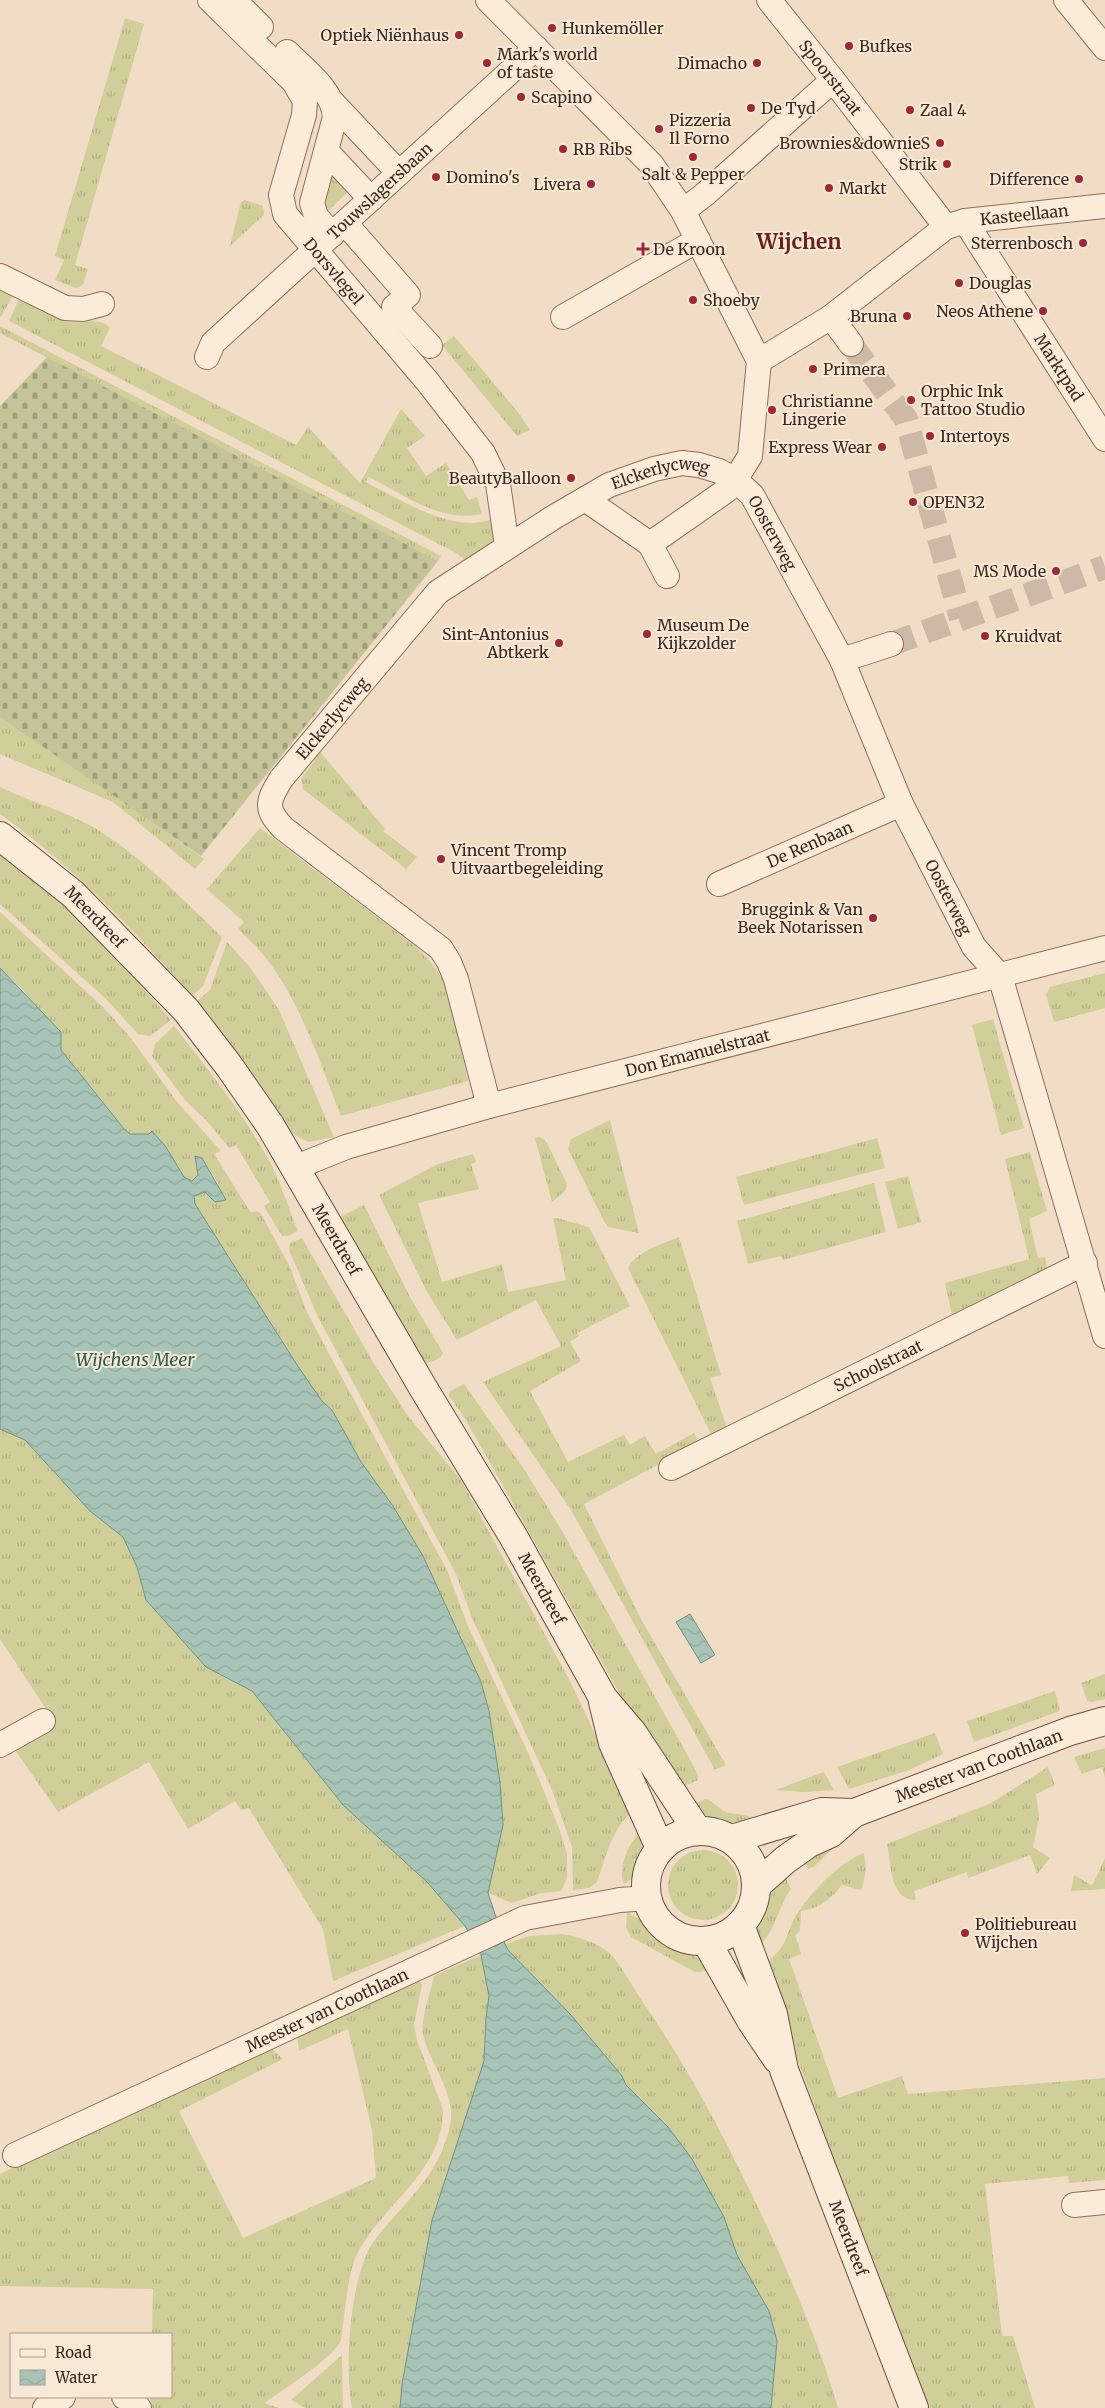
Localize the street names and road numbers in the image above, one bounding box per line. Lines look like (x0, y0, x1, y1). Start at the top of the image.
street label: Spoorstraat (795, 36, 867, 120)
street label: Touwslagersbaan (323, 138, 437, 244)
street label: Kasteellaan (979, 200, 1070, 229)
street label: Dorsvlegel (300, 234, 368, 309)
street label: Marktpad (1030, 330, 1088, 405)
street label: Elckerlycweg (608, 453, 713, 493)
street label: Oosterweg (744, 492, 801, 574)
street label: Elckerlycweg (292, 672, 373, 763)
street label: De Renbaan (763, 816, 856, 872)
street label: Oosterweg (921, 856, 976, 939)
street label: Meerdreef (60, 881, 131, 953)
street label: Don Emanuelstraat (623, 1024, 773, 1081)
street label: Meerdreef (308, 1200, 366, 1279)
street label: Schoolstraat (830, 1335, 926, 1396)
street label: Meerdreef (514, 1549, 570, 1629)
street label: Meester van Coothlaan (892, 1725, 1065, 1806)
street label: Meester van Coothlaan (243, 1964, 412, 2056)
street label: Meerdreef (825, 2198, 872, 2279)

